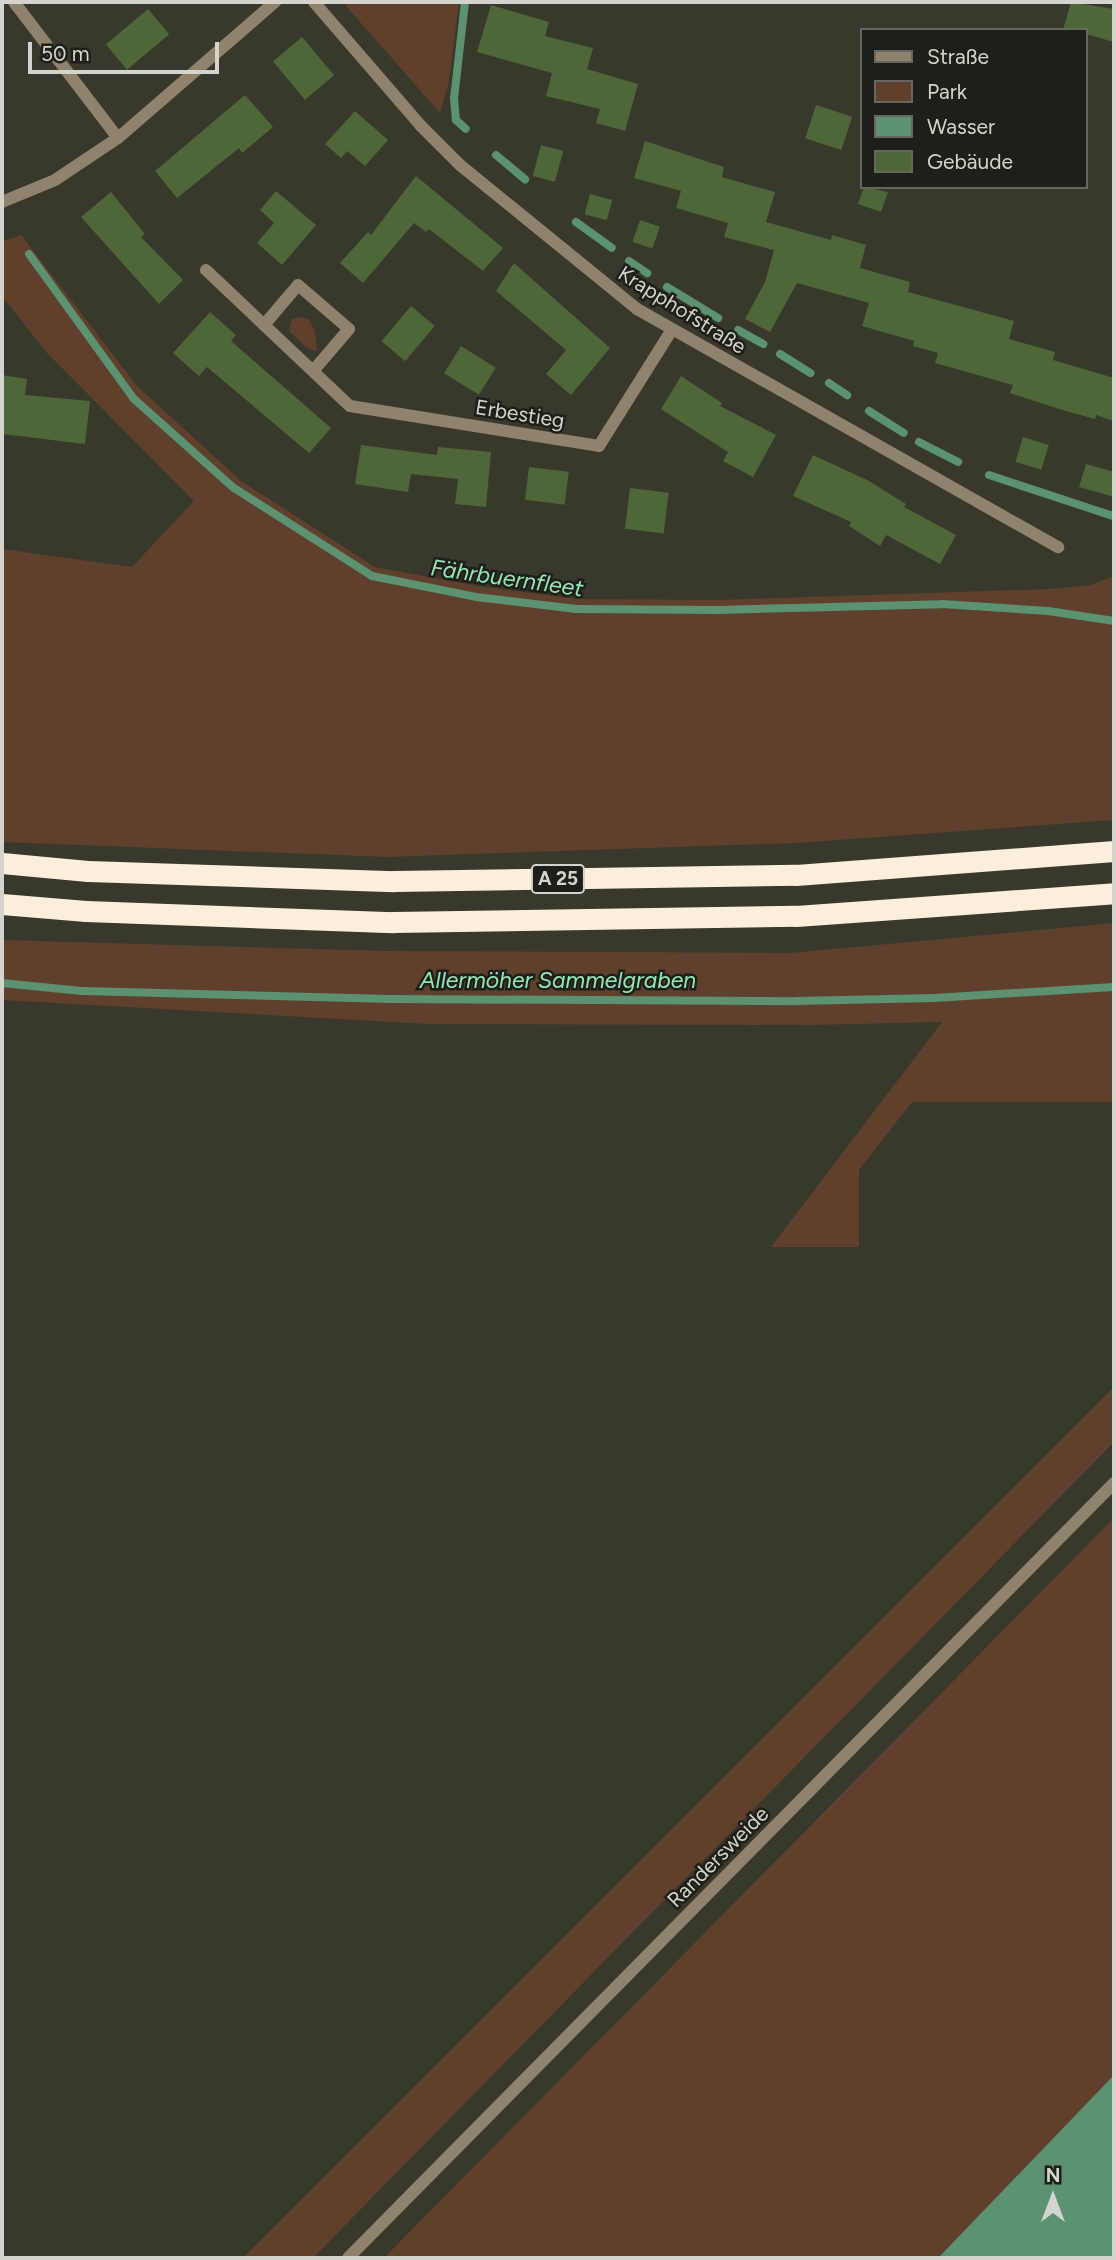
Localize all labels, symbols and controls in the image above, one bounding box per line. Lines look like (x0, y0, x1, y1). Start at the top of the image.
scale bar (32, 28, 222, 72)
legend (860, 28, 1088, 189)
text: 50 m (41, 41, 90, 66)
text: Straße (927, 44, 989, 69)
text: Park (927, 79, 967, 104)
text: Wasser (927, 114, 995, 139)
text: Gebäude (927, 149, 1013, 174)
street label: Krapphofstraße (613, 261, 751, 359)
street label: Erbestieg (474, 395, 566, 433)
water label: Fährbuernfleet (429, 554, 585, 602)
road number: A 25 (530, 864, 586, 894)
water label: Allermöher Sammelgraben (420, 966, 696, 994)
street label: Randersweide (662, 1801, 774, 1913)
north arrow (1018, 2162, 1088, 2232)
text: N (1046, 2164, 1060, 2187)

